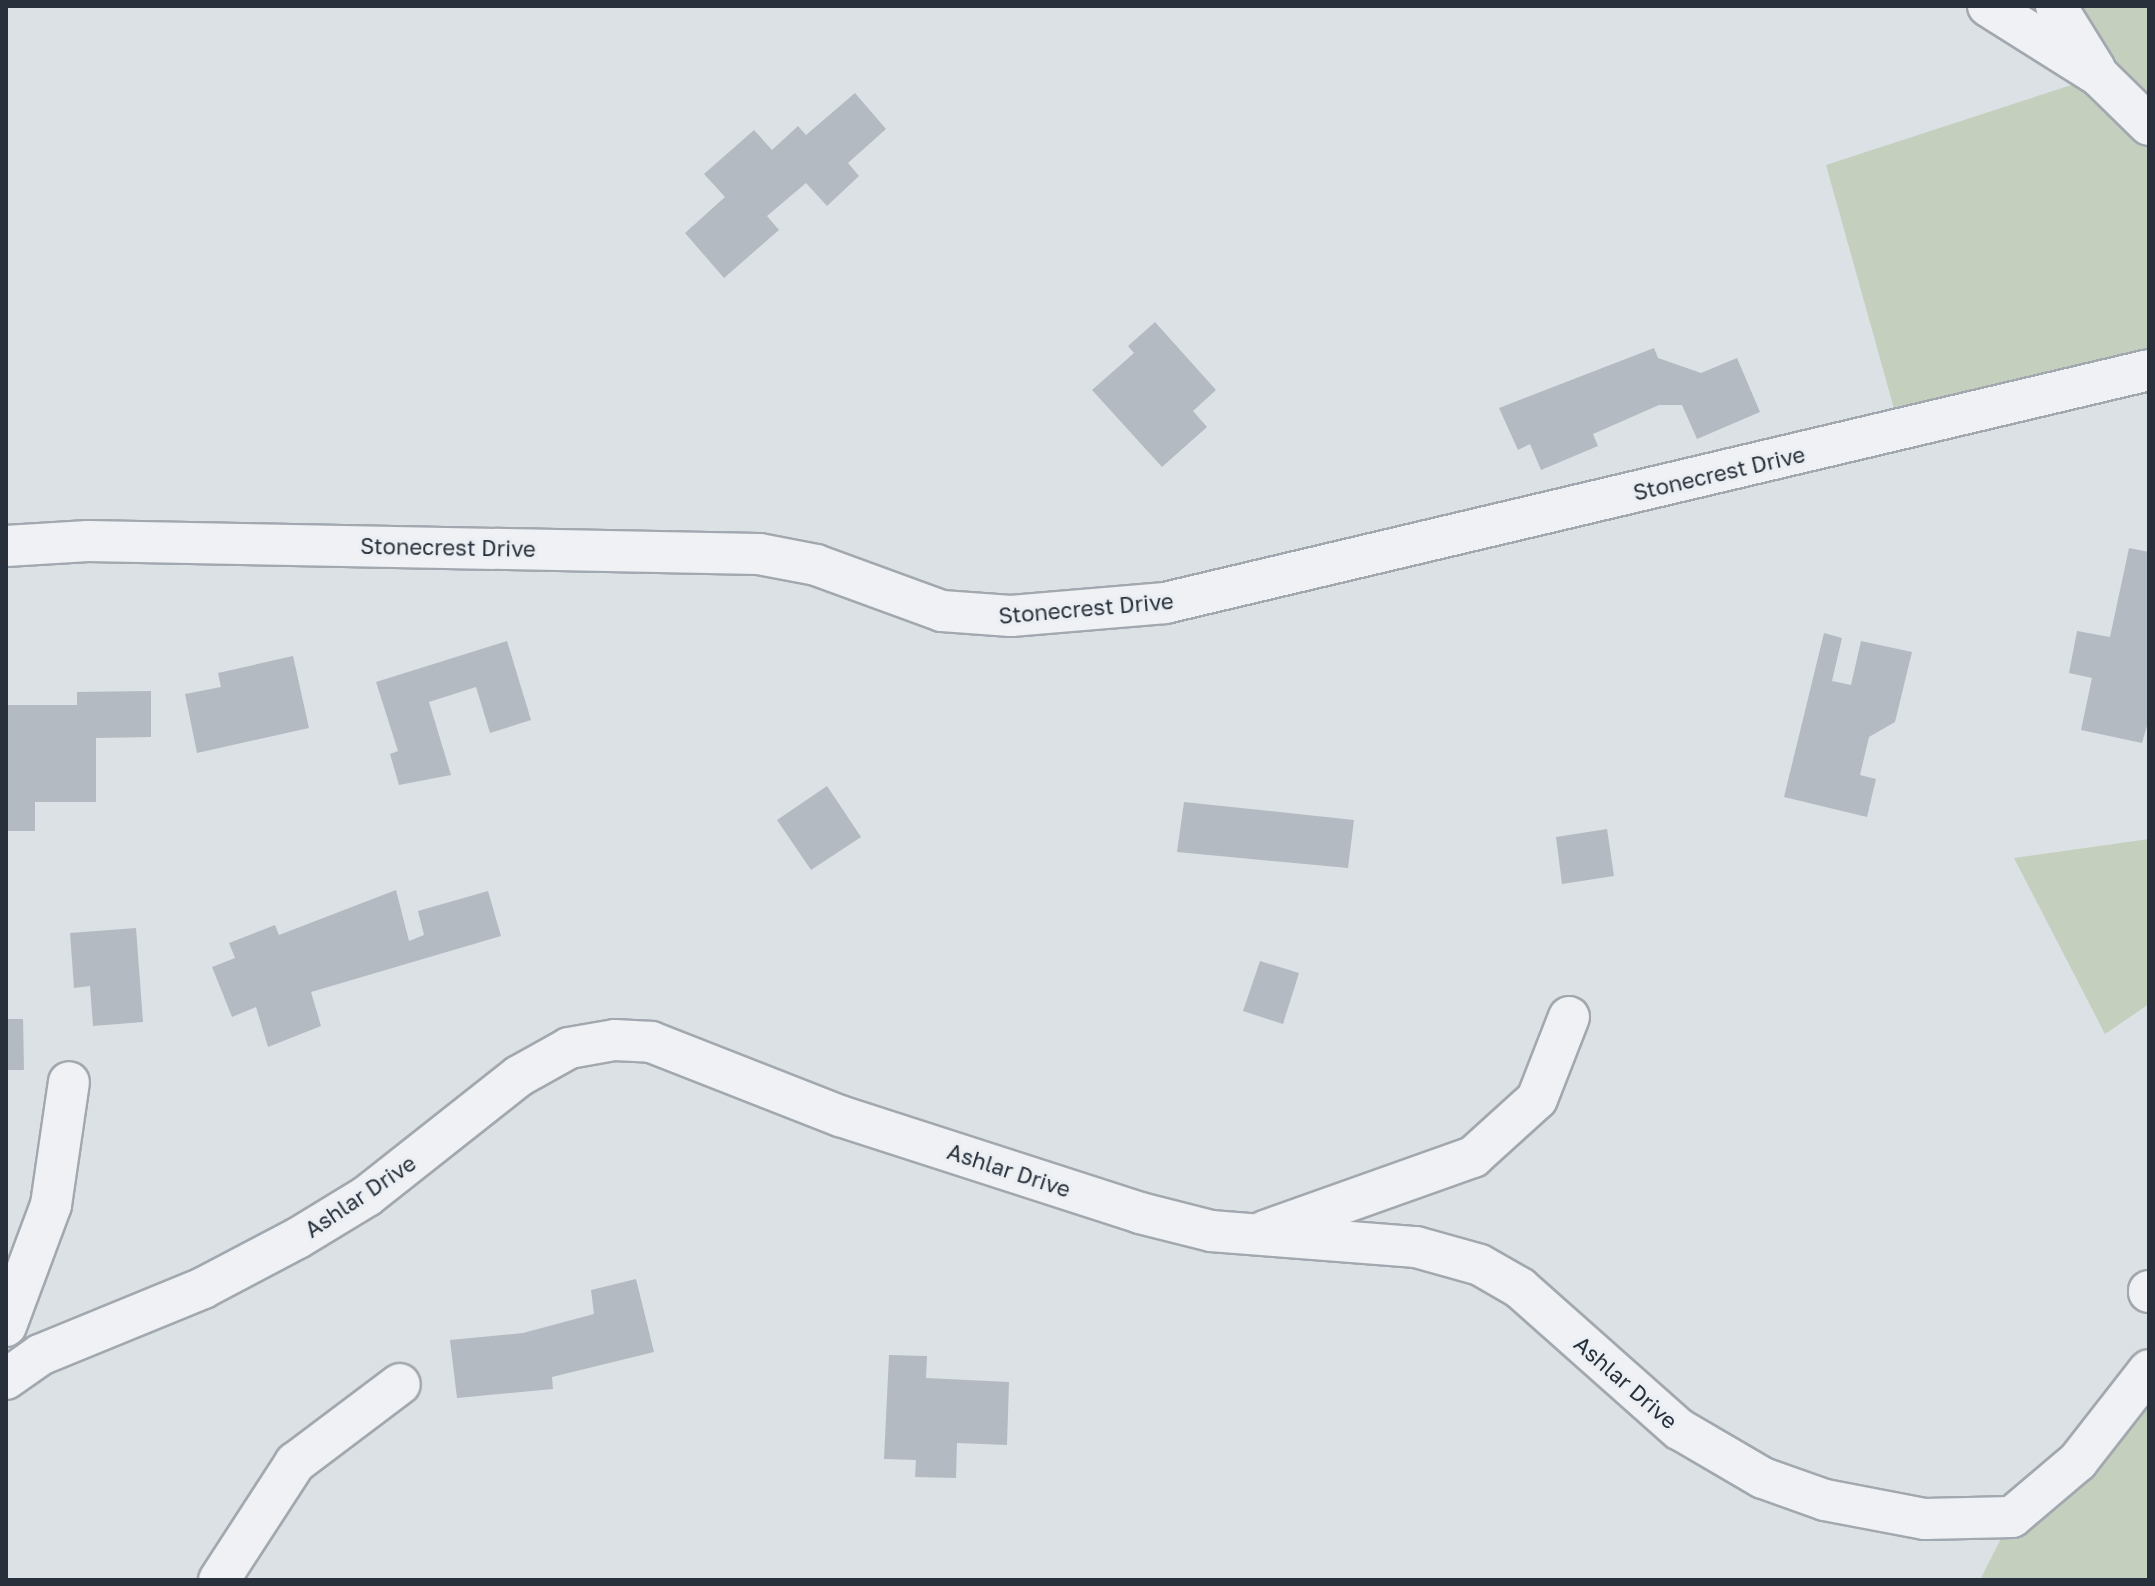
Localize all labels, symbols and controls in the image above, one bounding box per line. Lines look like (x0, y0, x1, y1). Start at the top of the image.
street label: Stonecrest Drive (1631, 440, 1807, 506)
street label: Stonecrest Drive (360, 532, 536, 562)
street label: Stonecrest Drive (997, 587, 1175, 629)
street label: Ashlar Drive (944, 1138, 1074, 1202)
street label: Ashlar Drive (300, 1149, 420, 1243)
street label: Ashlar Drive (1569, 1330, 1683, 1434)

